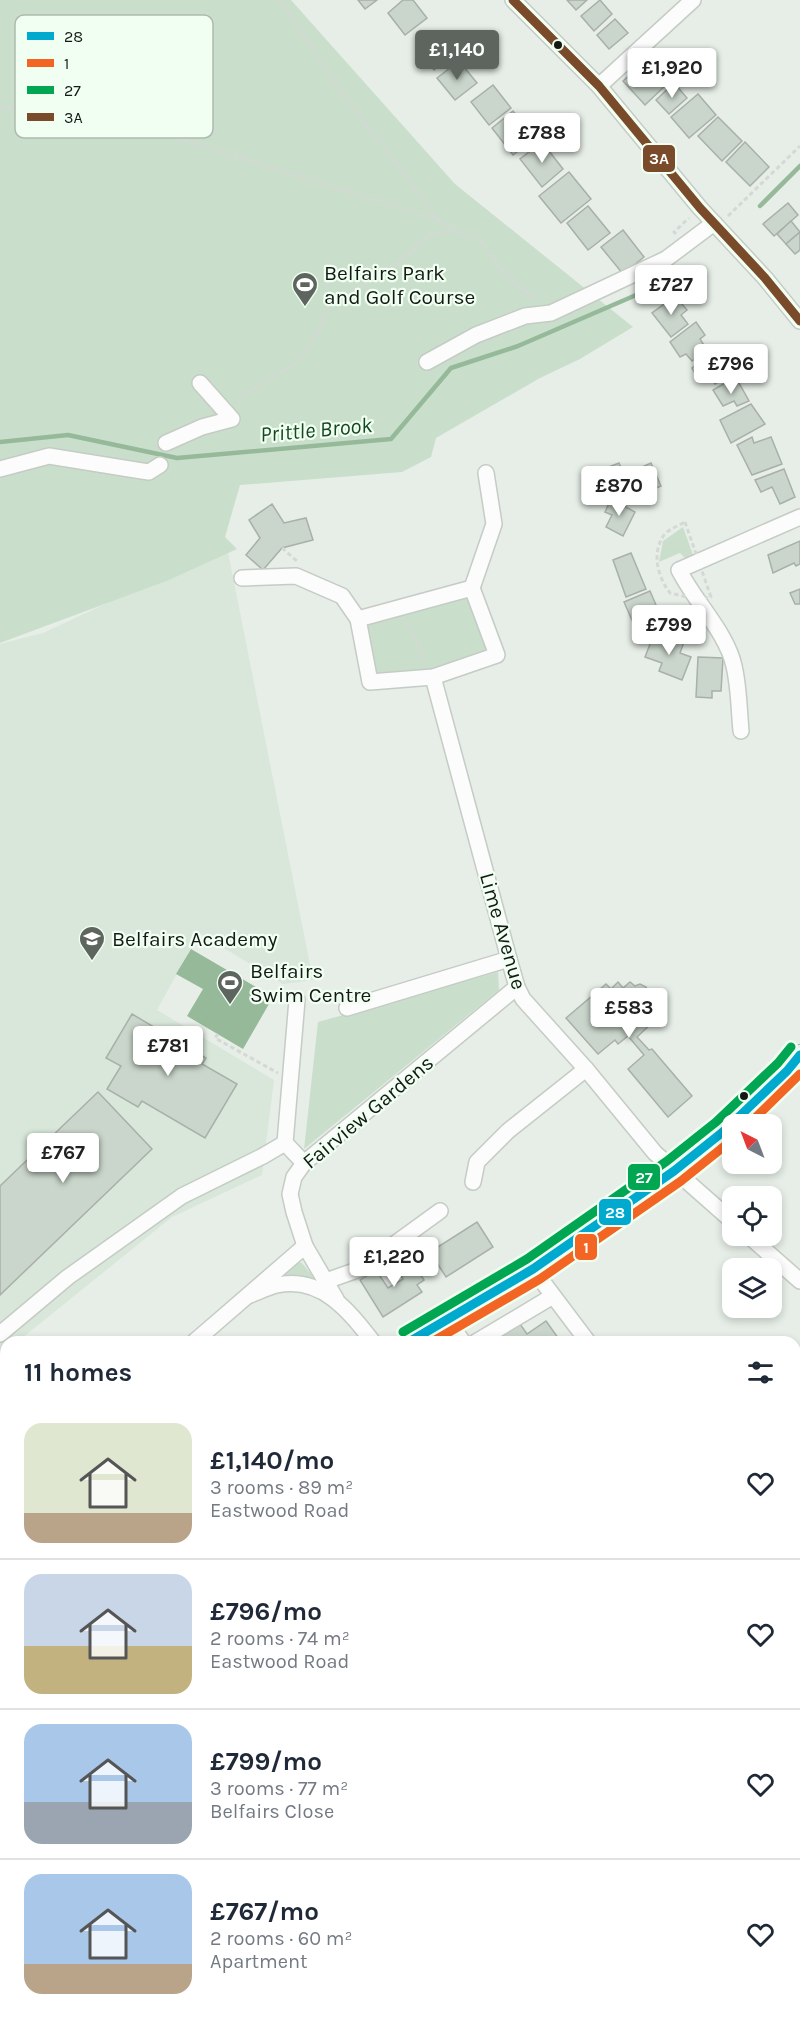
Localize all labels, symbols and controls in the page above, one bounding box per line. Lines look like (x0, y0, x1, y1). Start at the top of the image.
legend (15, 15, 213, 138)
text: 28 (64, 27, 83, 46)
pin: £1,140 (408, 30, 506, 81)
text: £1,140 (429, 38, 485, 61)
unlabelled marker (552, 39, 564, 51)
pin: £1,920 (623, 48, 721, 99)
text: 1 (64, 54, 69, 73)
text: £1,920 (641, 56, 703, 79)
text: 27 (64, 81, 81, 100)
text: 3A (64, 108, 83, 127)
pin: £788 (506, 113, 578, 164)
text: £788 (518, 121, 566, 144)
line badge: 3A (642, 144, 676, 173)
text: 3A (649, 149, 669, 168)
place label: Belfairs Park and Golf Course (324, 261, 475, 309)
pin: £727 (635, 265, 707, 316)
sports icon: Belfairs Park and Golf Course (290, 270, 320, 308)
text: £727 (649, 273, 693, 296)
pin: £796 (695, 344, 767, 395)
text: £796 (708, 352, 754, 375)
water label: Prittle Brook (259, 412, 374, 448)
pin: £870 (583, 466, 655, 517)
text: £870 (595, 474, 643, 497)
pin: £799 (633, 605, 705, 656)
text: £799 (646, 613, 692, 636)
street label: Lime Avenue (475, 870, 531, 992)
school or university icon: Belfairs Academy (77, 924, 107, 962)
place label: Belfairs Academy (112, 927, 278, 951)
place label: Belfairs Swim Centre (250, 959, 371, 1007)
sports icon: Belfairs Swim Centre (215, 968, 245, 1006)
pin: £583 (593, 988, 665, 1039)
text: £583 (604, 996, 654, 1019)
pin: £781 (132, 1026, 204, 1077)
text: £781 (147, 1034, 189, 1057)
street label: Fairview Gardens (298, 1050, 438, 1174)
unlabelled marker (738, 1090, 750, 1102)
north arrow (722, 1114, 782, 1174)
map controls (722, 1114, 782, 1318)
pin: £767 (27, 1133, 99, 1184)
text: £767 (41, 1141, 85, 1164)
line badge: 27 (627, 1163, 661, 1191)
text: 27 (635, 1168, 653, 1187)
button: locate (722, 1186, 782, 1246)
line badge: 28 (598, 1198, 632, 1226)
text: 28 (605, 1203, 625, 1222)
line badge: 1 (574, 1233, 598, 1261)
pin: £1,220 (345, 1237, 443, 1288)
text: 1 (583, 1238, 589, 1257)
text: £1,220 (363, 1245, 425, 1268)
button: layers (722, 1258, 782, 1318)
icon: filters (744, 1356, 777, 1389)
text: 11 homes (24, 1357, 132, 1388)
text: £1,140/mo (210, 1445, 334, 1476)
icon: home (72, 1447, 144, 1519)
icon: heart (744, 1467, 777, 1500)
text: 3 rooms · 89 m² (210, 1476, 353, 1499)
text: Eastwood Road (210, 1499, 349, 1522)
text: £796/mo (210, 1596, 322, 1627)
icon: home (72, 1598, 144, 1670)
icon: heart (744, 1618, 777, 1651)
text: 2 rooms · 74 m² (210, 1627, 350, 1650)
text: Eastwood Road (210, 1650, 349, 1673)
text: £799/mo (210, 1746, 322, 1777)
icon: home (72, 1748, 144, 1820)
icon: heart (744, 1768, 777, 1801)
text: 3 rooms · 77 m² (210, 1777, 348, 1800)
text: Belfairs Close (210, 1800, 334, 1823)
text: £767/mo (210, 1896, 319, 1927)
icon: home (72, 1898, 144, 1970)
icon: heart (744, 1918, 777, 1951)
text: 2 rooms · 60 m² (210, 1927, 353, 1950)
text: Apartment (210, 1950, 308, 1973)

